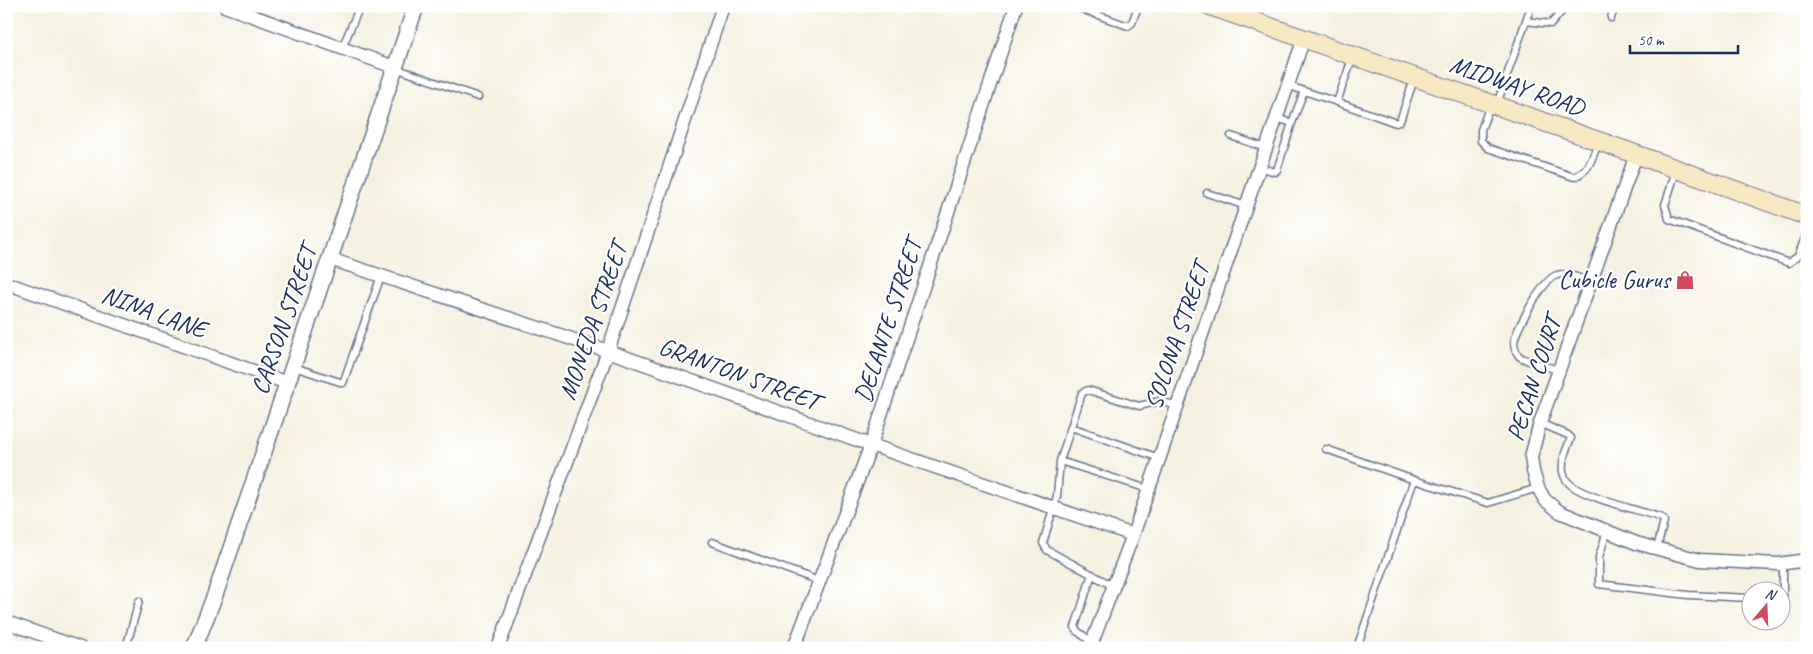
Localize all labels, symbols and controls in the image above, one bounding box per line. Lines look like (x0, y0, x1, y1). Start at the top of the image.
scale bar (1630, 22, 1738, 54)
text: 50 m (1638, 31, 1665, 50)
street label: MIDWAY ROAD (1446, 48, 1591, 125)
street label: DELANTE STREET (847, 230, 931, 406)
street label: MONEDA STREET (551, 233, 637, 404)
street label: CARSON STREET (244, 235, 326, 399)
street label: SOLONA STREET (1137, 253, 1219, 414)
place label: Cubicle Gurus (1559, 264, 1672, 296)
shop icon: Cubicle Gurus (1674, 269, 1696, 291)
street label: NINA LANE (97, 278, 213, 347)
street label: PECAN COURT (1499, 307, 1571, 445)
street label: GRANTON STREET (654, 330, 830, 420)
north arrow (1740, 582, 1790, 632)
text: N (1763, 585, 1779, 604)

